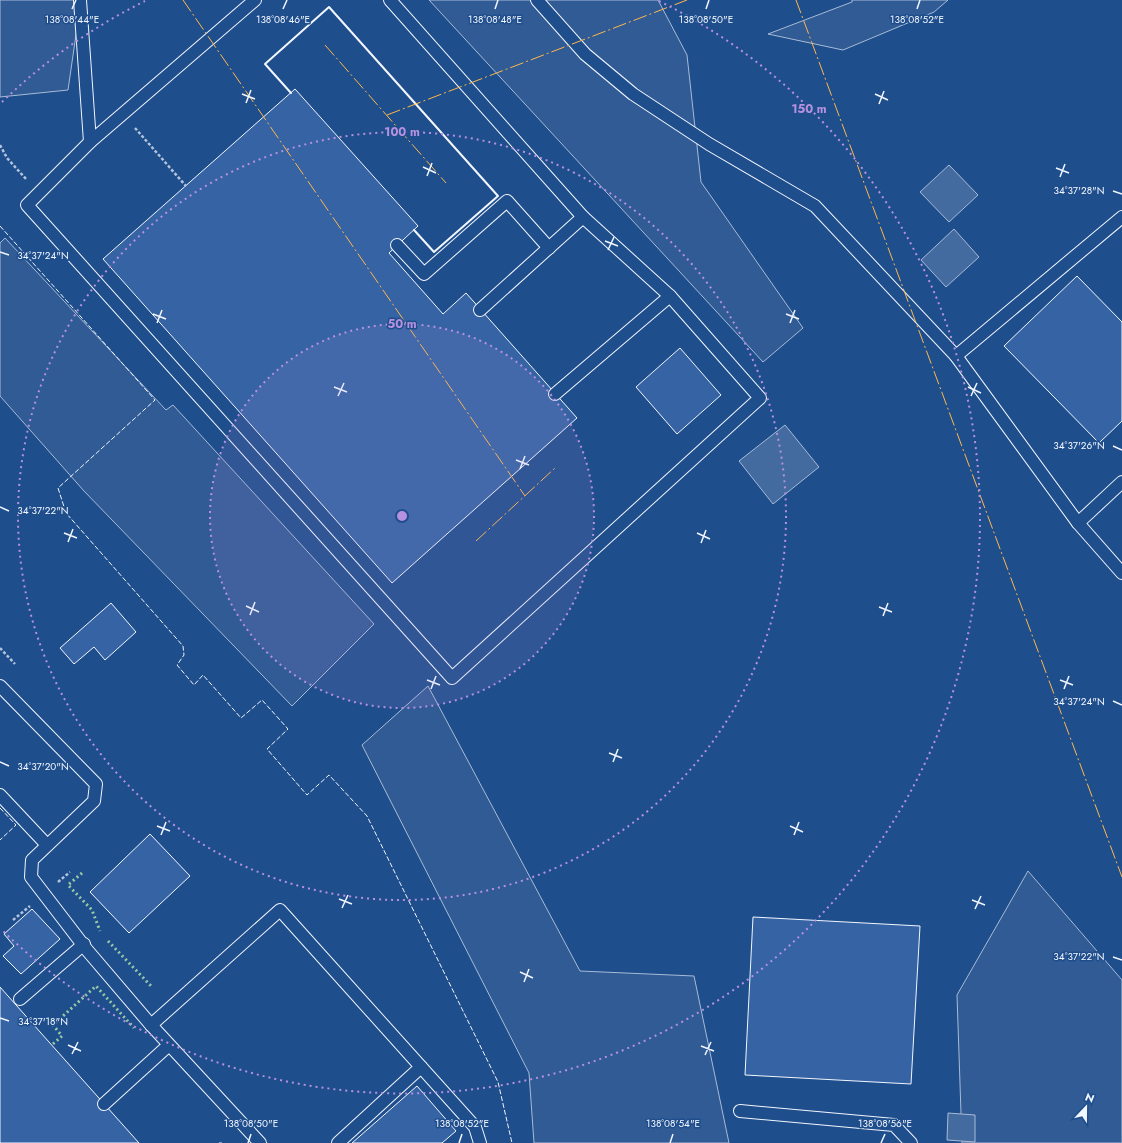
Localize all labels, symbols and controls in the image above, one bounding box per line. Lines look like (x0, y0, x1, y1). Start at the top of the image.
text: 138°08'44"E (45, 12, 99, 27)
text: 138°08'46"E (256, 12, 310, 27)
text: 138°08'48"E (468, 12, 522, 27)
text: 138°08'50"E (679, 12, 733, 27)
text: 138°08'52"E (890, 12, 944, 27)
text: 150 m (791, 100, 827, 118)
text: 100 m (384, 123, 420, 141)
text: 34°37'28"N (1053, 183, 1105, 198)
text: 34°37'24"N (17, 248, 69, 263)
text: 50 m (387, 315, 417, 333)
text: 34°37'26"N (1053, 438, 1105, 453)
text: 34°37'22"N (17, 503, 69, 518)
centre of rings (395, 509, 409, 523)
text: 34°37'24"N (1053, 694, 1105, 709)
text: 34°37'20"N (17, 759, 69, 774)
text: 34°37'22"N (1053, 949, 1105, 964)
text: 34°37'18"N (18, 1014, 68, 1029)
north arrow (1066, 1087, 1106, 1127)
text: N (1083, 1089, 1097, 1107)
text: 138°08'50"E (224, 1116, 278, 1131)
text: 138°08'52"E (435, 1116, 489, 1131)
text: 138°08'54"E (646, 1116, 700, 1131)
text: 138°08'56"E (858, 1116, 912, 1131)

